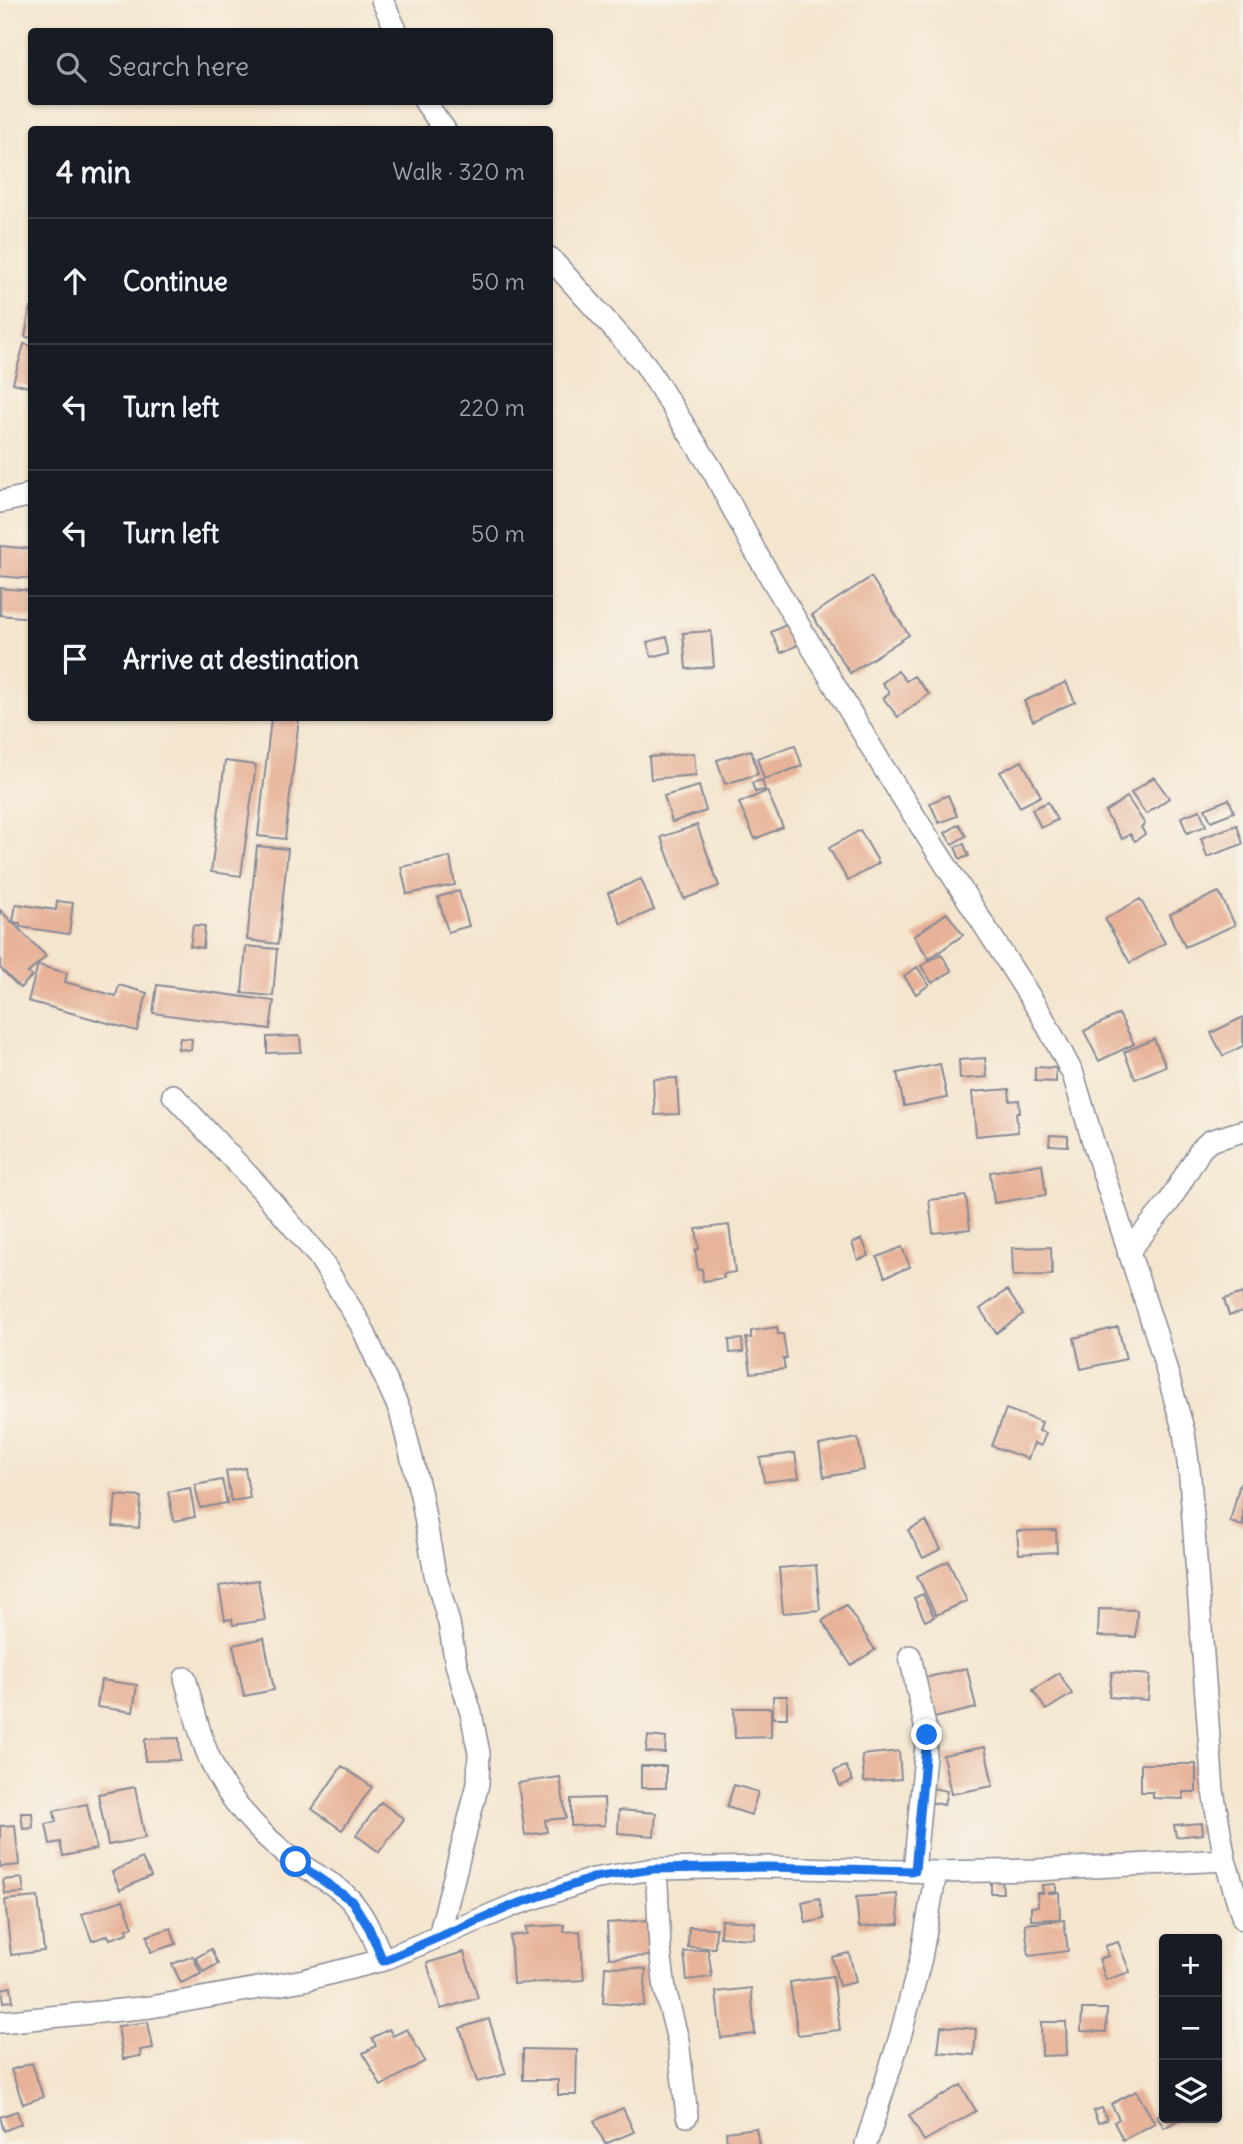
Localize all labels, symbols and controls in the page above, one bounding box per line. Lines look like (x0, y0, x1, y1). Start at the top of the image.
search box (28, 28, 553, 105)
icon: search (52, 48, 90, 86)
text: Search here (108, 50, 249, 83)
text: 4 min (56, 153, 131, 191)
text: Walk · 320 m (392, 157, 525, 186)
icon: ahead (56, 262, 94, 300)
text: Continue (123, 265, 228, 298)
text: 50 m (471, 267, 525, 296)
icon: left (56, 388, 94, 426)
text: Turn left (123, 391, 219, 424)
text: 220 m (459, 393, 525, 422)
icon: left (56, 514, 94, 552)
text: Turn left (123, 517, 219, 550)
text: 50 m (471, 519, 525, 548)
icon: arrive (56, 640, 94, 678)
text: Arrive at destination (123, 643, 359, 676)
route end (911, 1719, 942, 1750)
route start (280, 1846, 311, 1877)
map controls (1159, 1934, 1222, 2123)
button: + (1159, 1934, 1222, 1997)
button: − (1159, 1997, 1222, 2060)
button: layers (1159, 2060, 1222, 2123)

